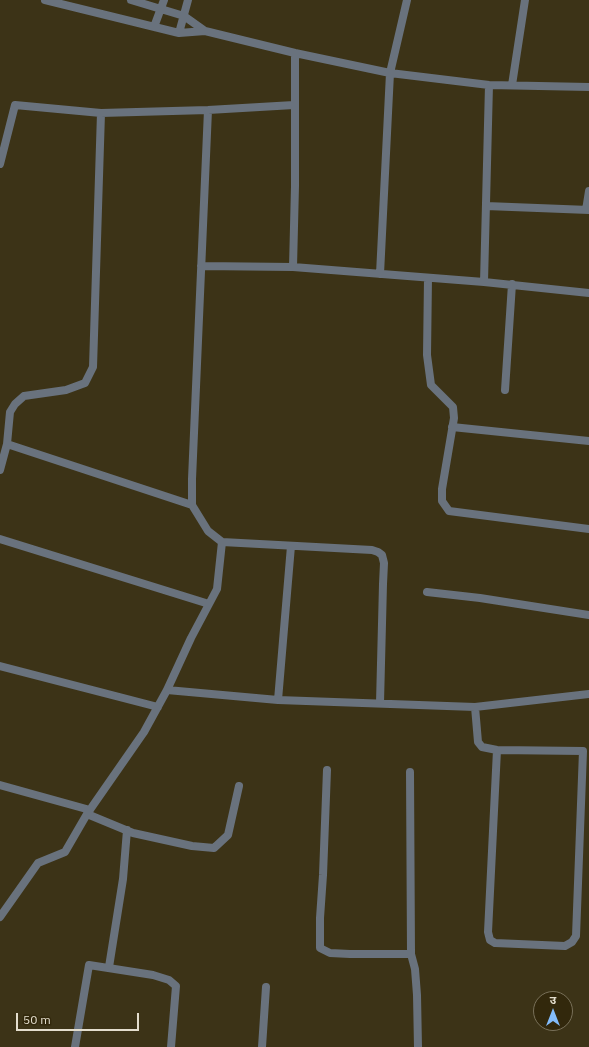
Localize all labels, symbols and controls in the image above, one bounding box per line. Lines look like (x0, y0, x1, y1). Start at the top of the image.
north arrow (533, 991, 573, 1031)
text: उ (550, 993, 556, 1007)
scale bar (18, 1005, 141, 1031)
text: 50 m (23, 1012, 51, 1027)

